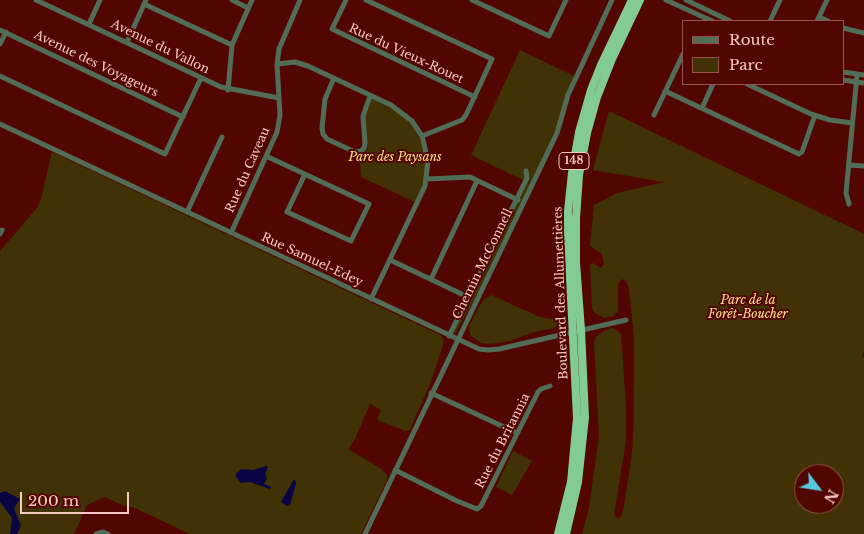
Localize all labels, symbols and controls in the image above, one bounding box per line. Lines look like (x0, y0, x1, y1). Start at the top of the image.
street label: Avenue du Vallon (109, 17, 211, 77)
legend (682, 20, 844, 85)
street label: Rue du Vieux-Rouet (346, 21, 466, 87)
street label: Avenue des Voyageurs (32, 28, 160, 100)
text: Route (729, 30, 775, 49)
text: Parc (729, 55, 762, 74)
street label: Rue du Caveau (223, 125, 273, 215)
park label: Parc des Paysans (348, 151, 442, 165)
road number: 148 (559, 153, 589, 170)
street label: Chemin McConnell (450, 206, 516, 322)
street label: Boulevard des Allumettières (551, 206, 571, 380)
street label: Rue Samuel-Edey (259, 230, 365, 290)
park label: Parc de la Forêt-Boucher (708, 294, 788, 322)
street label: Rue du Britannia (473, 391, 533, 491)
north arrow (794, 464, 844, 514)
scale bar (22, 482, 131, 514)
text: N (820, 486, 842, 506)
text: 200 m (28, 491, 79, 510)

